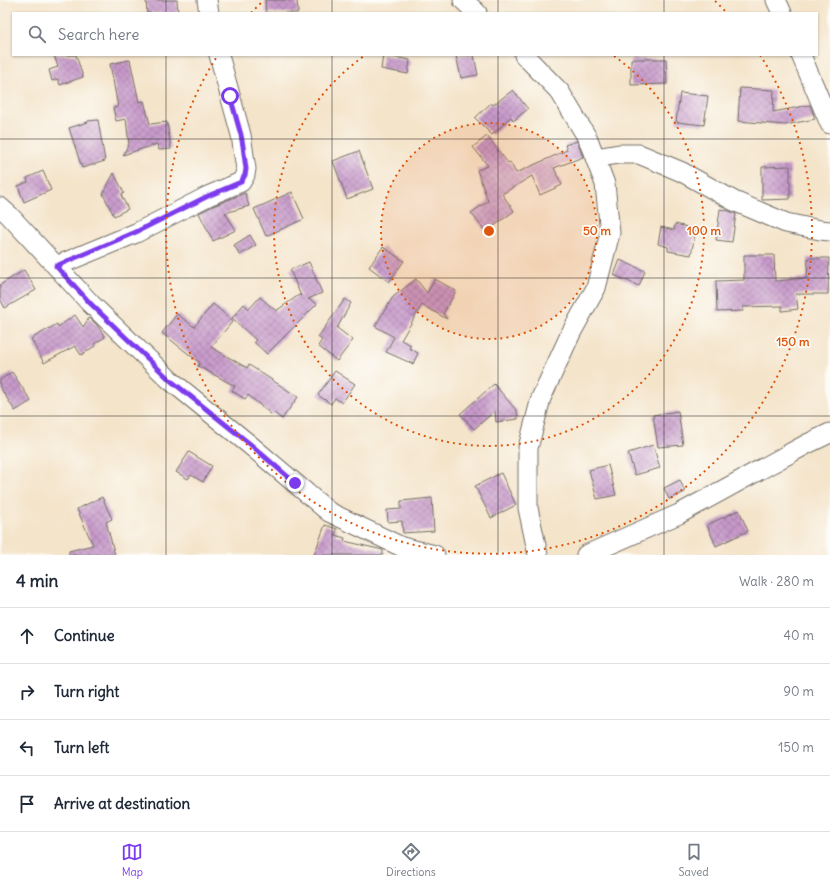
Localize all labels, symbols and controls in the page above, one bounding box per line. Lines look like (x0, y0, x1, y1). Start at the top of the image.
search box (12, 12, 818, 56)
icon: search (26, 23, 48, 45)
text: Search here (58, 25, 139, 44)
route start (221, 87, 239, 105)
text: 50 m (583, 223, 612, 238)
text: 100 m (687, 223, 721, 238)
centre of rings (482, 224, 496, 238)
text: 150 m (777, 334, 810, 349)
route end (286, 474, 304, 492)
text: 4 min (16, 570, 58, 592)
text: Walk · 280 m (739, 573, 814, 590)
icon: ahead (16, 625, 38, 647)
text: Continue (54, 626, 115, 645)
text: 40 m (783, 627, 814, 644)
icon: right (16, 681, 38, 703)
text: Turn right (54, 682, 119, 701)
text: 90 m (783, 683, 814, 700)
icon: left (16, 737, 38, 759)
text: Turn left (54, 738, 109, 757)
text: 150 m (778, 739, 814, 756)
icon: arrive (16, 793, 38, 815)
text: Arrive at destination (54, 794, 190, 813)
tab: Map (121, 841, 143, 879)
tab: Directions (386, 841, 436, 879)
tab: Saved (678, 841, 709, 879)

